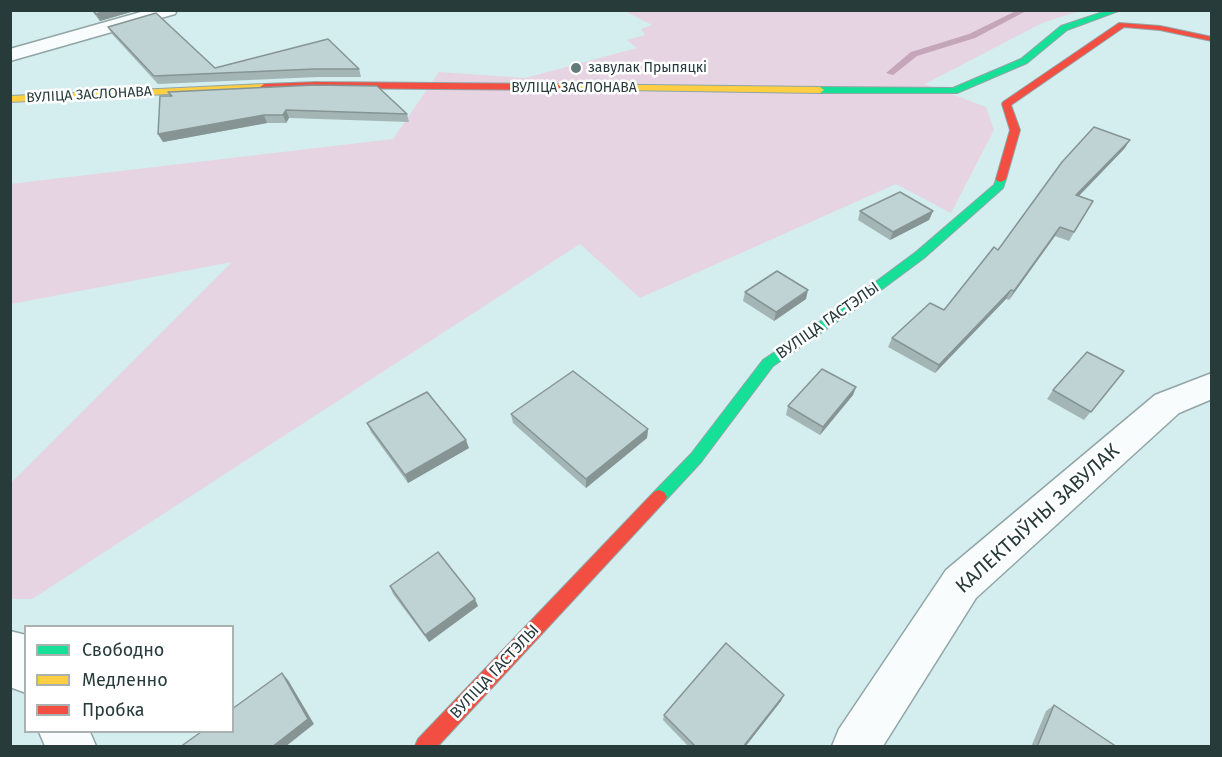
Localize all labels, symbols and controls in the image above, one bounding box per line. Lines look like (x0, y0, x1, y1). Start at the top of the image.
place label: завулак Прыпяцкі (588, 60, 707, 76)
marker: завулак Прыпяцкі (569, 61, 583, 75)
street label: ВУЛІЦА ЗАСЛОНАВА (511, 80, 637, 96)
street label: ВУЛІЦА ЗАСЛОНАВА (26, 83, 152, 107)
street label: ВУЛІЦА ГАСТЭЛЫ (773, 278, 883, 364)
street label: КАЛЕКТЫЎНЫ ЗАВУЛАК (951, 439, 1125, 599)
street label: ВУЛІЦА ГАСТЭЛЫ (447, 621, 543, 723)
legend (24, 625, 234, 733)
text: Свободно (82, 639, 164, 661)
text: Медленно (82, 669, 168, 691)
text: Пробка (82, 699, 145, 721)

